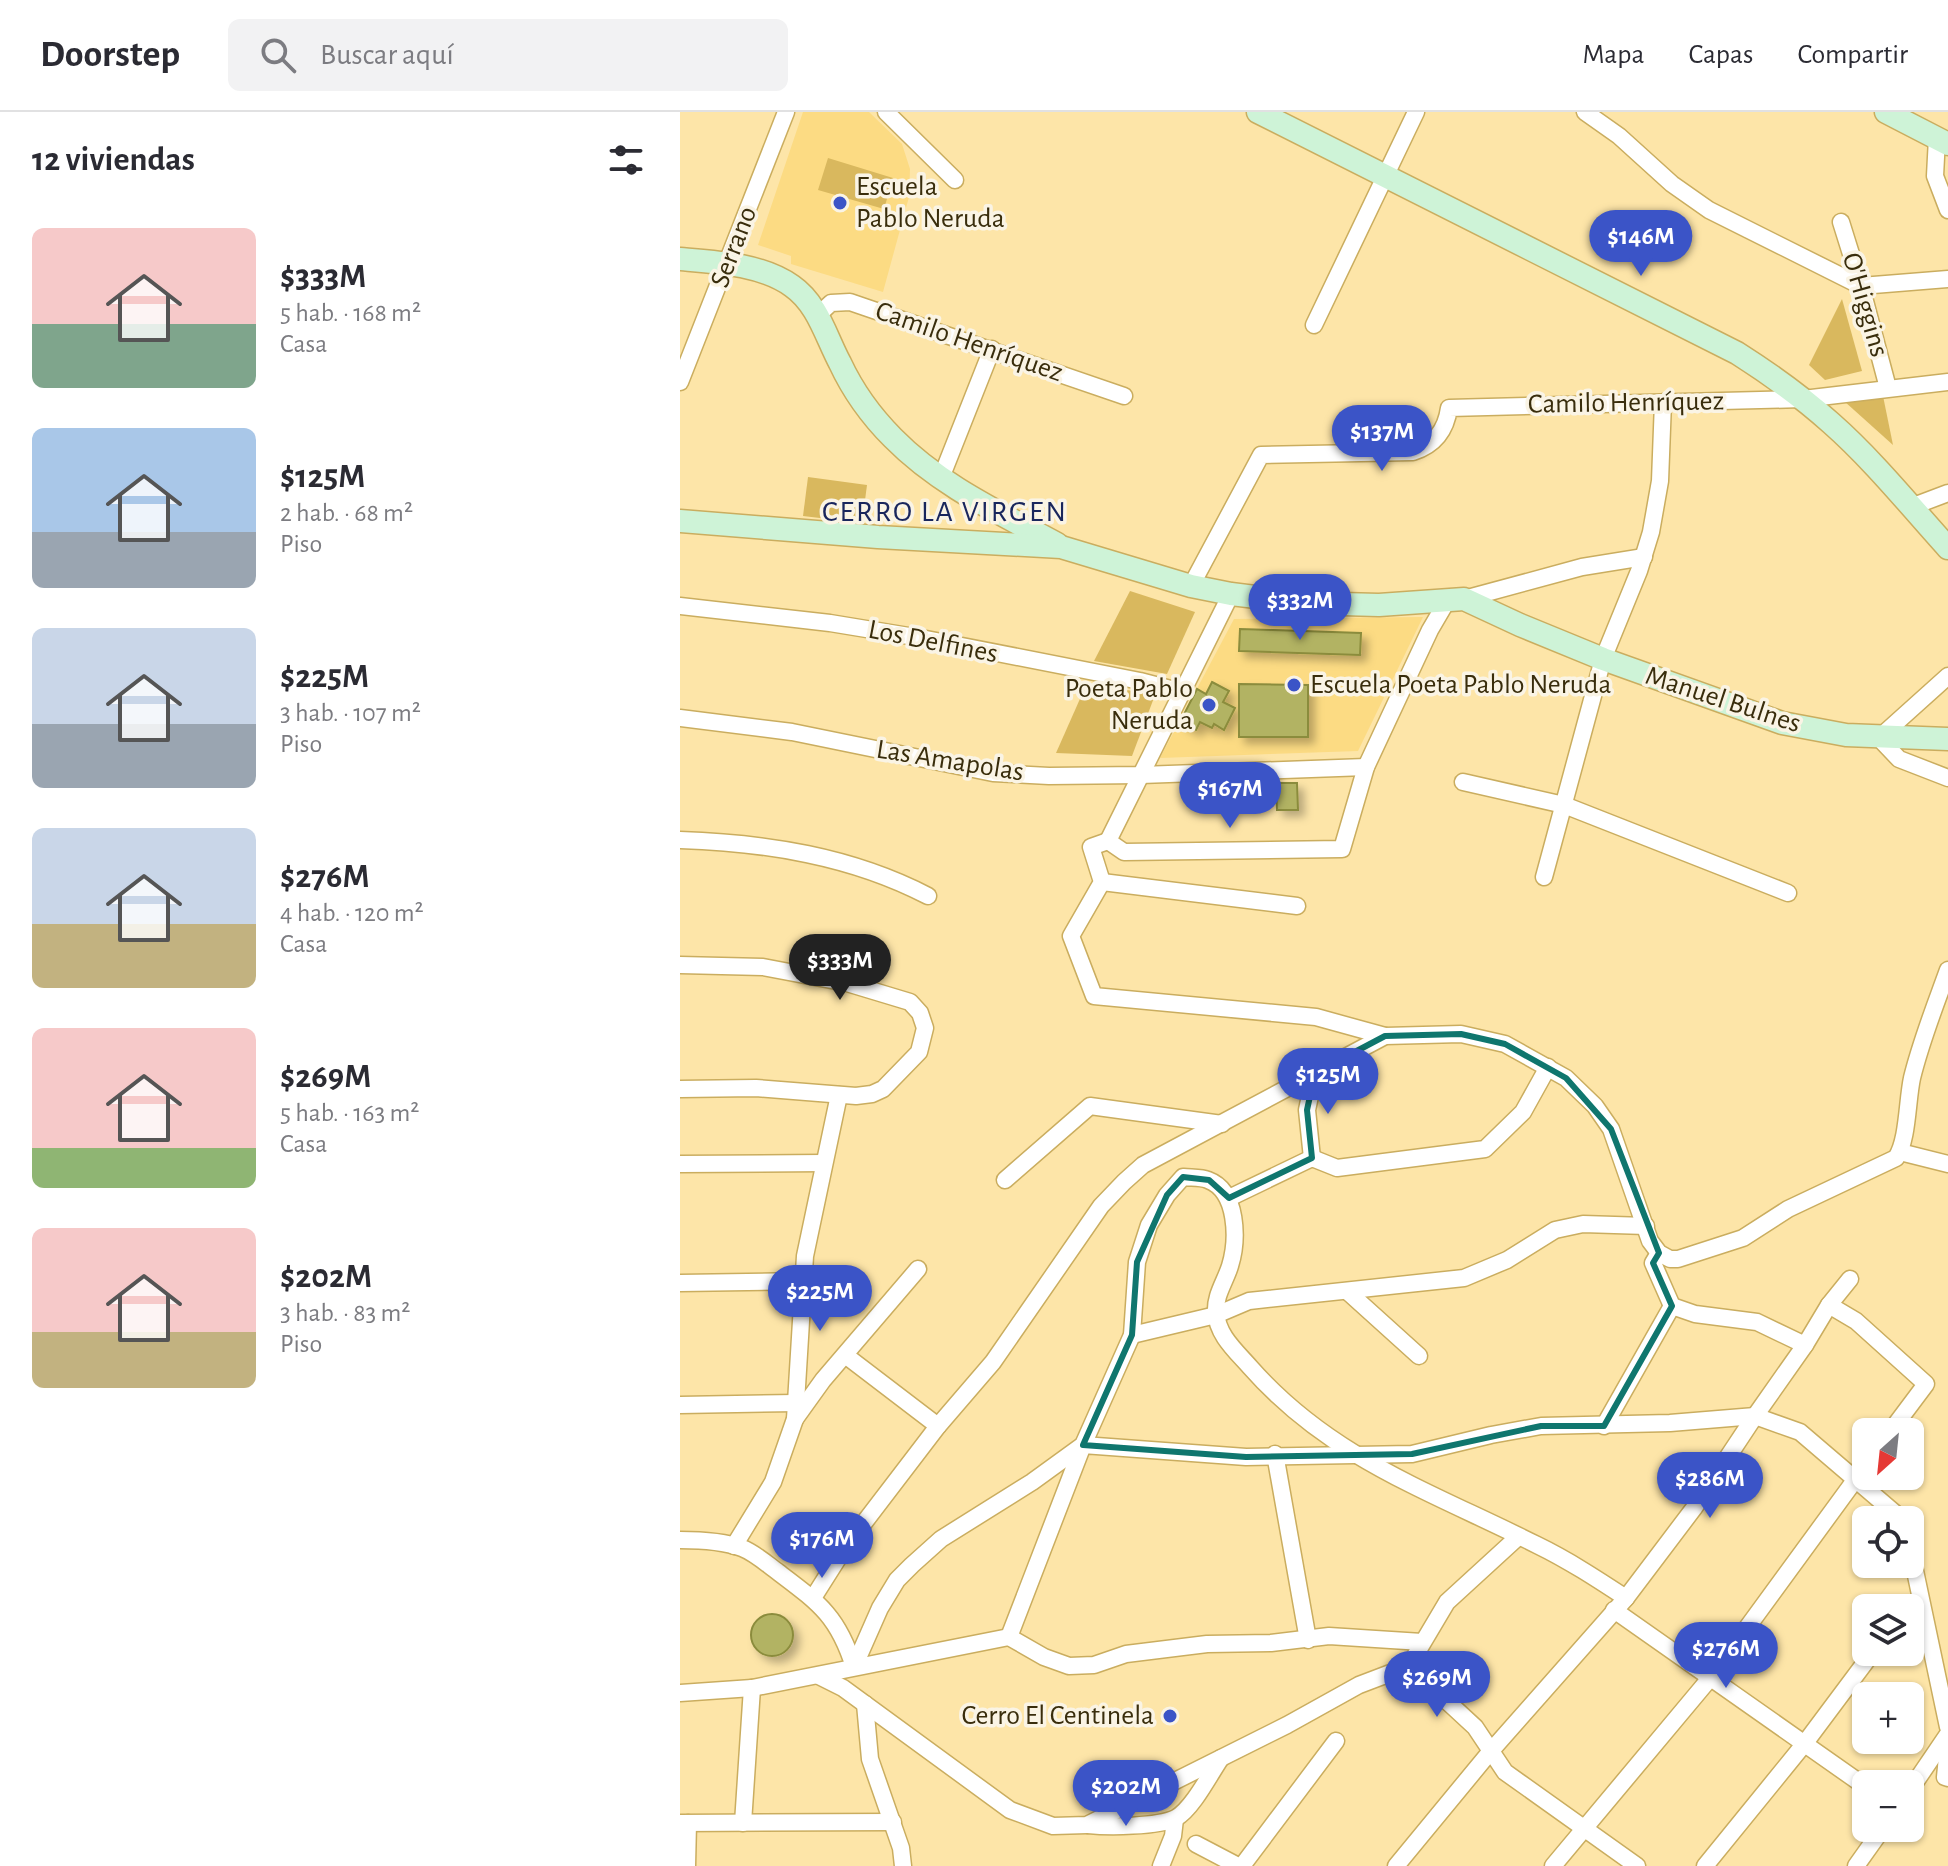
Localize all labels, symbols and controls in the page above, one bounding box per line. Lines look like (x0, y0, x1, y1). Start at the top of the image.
search box (228, 19, 788, 91)
icon: search (256, 33, 300, 77)
text: Doorstep (40, 36, 180, 74)
text: Buscar aquí (320, 40, 454, 70)
text: Mapa (1582, 41, 1644, 69)
text: Capas (1688, 41, 1753, 69)
text: Compartir (1797, 41, 1908, 69)
icon: filters (604, 138, 648, 182)
text: 12 viviendas (32, 143, 195, 177)
place label: Escuela Pablo Neruda (856, 173, 1005, 233)
marker: Escuela Pablo Neruda (831, 194, 849, 212)
street label: Serrano (706, 203, 762, 291)
pin: $146M (1585, 210, 1697, 278)
text: $146M (1607, 223, 1675, 249)
street label: O'Higgins (1837, 250, 1893, 360)
icon: home (96, 260, 192, 356)
text: $333M (280, 260, 366, 294)
street label: Camilo Henríquez (872, 297, 1066, 387)
text: 5 hab. · 168 m² (280, 300, 421, 326)
text: Casa (280, 331, 327, 357)
street label: Camilo Henríquez (1528, 387, 1724, 419)
pin: $137M (1326, 405, 1438, 473)
text: $137M (1350, 418, 1414, 444)
icon: home (96, 460, 192, 556)
text: $125M (280, 460, 365, 494)
district label: CERRO LA VIRGEN (822, 497, 1068, 527)
text: 2 hab. · 68 m² (280, 500, 413, 526)
text: Piso (280, 531, 322, 557)
pin: $332M (1244, 574, 1356, 642)
text: $332M (1266, 587, 1334, 613)
street label: Los Delfines (866, 616, 1000, 668)
icon: home (96, 660, 192, 756)
text: $225M (280, 660, 369, 694)
street label: Manuel Bulnes (1642, 662, 1804, 738)
place label: Escuela Poeta Pablo Neruda (1310, 671, 1612, 699)
place label: Poeta Pablo Neruda (1065, 675, 1193, 735)
marker: Escuela Poeta Pablo Neruda (1285, 676, 1303, 694)
marker: Poeta Pablo Neruda (1200, 696, 1218, 714)
text: 3 hab. · 107 m² (280, 700, 421, 726)
text: Piso (280, 731, 322, 757)
street label: Las Amapolas (874, 736, 1026, 786)
pin: $167M (1174, 762, 1286, 830)
text: $167M (1197, 775, 1263, 801)
icon: home (96, 860, 192, 956)
text: $276M (280, 860, 370, 894)
text: 4 hab. · 120 m² (280, 900, 424, 926)
text: Casa (280, 931, 327, 957)
pin: $333M (784, 934, 896, 1002)
text: $333M (807, 947, 873, 973)
pin: $125M (1272, 1048, 1384, 1116)
icon: home (96, 1060, 192, 1156)
text: $269M (280, 1060, 371, 1094)
text: $125M (1295, 1061, 1361, 1087)
text: 5 hab. · 163 m² (280, 1100, 419, 1126)
text: Casa (280, 1131, 327, 1157)
icon: home (96, 1260, 192, 1356)
text: $202M (280, 1260, 372, 1294)
pin: $225M (764, 1265, 876, 1333)
text: $225M (786, 1278, 854, 1304)
text: 3 hab. · 83 m² (280, 1300, 410, 1326)
text: Piso (280, 1331, 322, 1357)
north arrow (1852, 1418, 1924, 1490)
map controls (1852, 1418, 1924, 1842)
pin: $286M (1654, 1452, 1766, 1520)
text: $286M (1675, 1465, 1745, 1491)
button: locate (1852, 1506, 1924, 1578)
pin: $176M (766, 1512, 878, 1580)
text: $176M (789, 1525, 855, 1551)
button: layers (1852, 1594, 1924, 1666)
pin: $276M (1670, 1622, 1782, 1690)
text: $276M (1692, 1635, 1760, 1661)
pin: $269M (1381, 1651, 1493, 1719)
text: $269M (1402, 1664, 1472, 1690)
button: + (1852, 1682, 1924, 1754)
place label: Cerro El Centinela (961, 1702, 1154, 1730)
marker: Cerro El Centinela (1161, 1707, 1179, 1725)
pin: $202M (1070, 1760, 1182, 1828)
button: − (1852, 1770, 1924, 1842)
text: $202M (1091, 1773, 1161, 1799)

